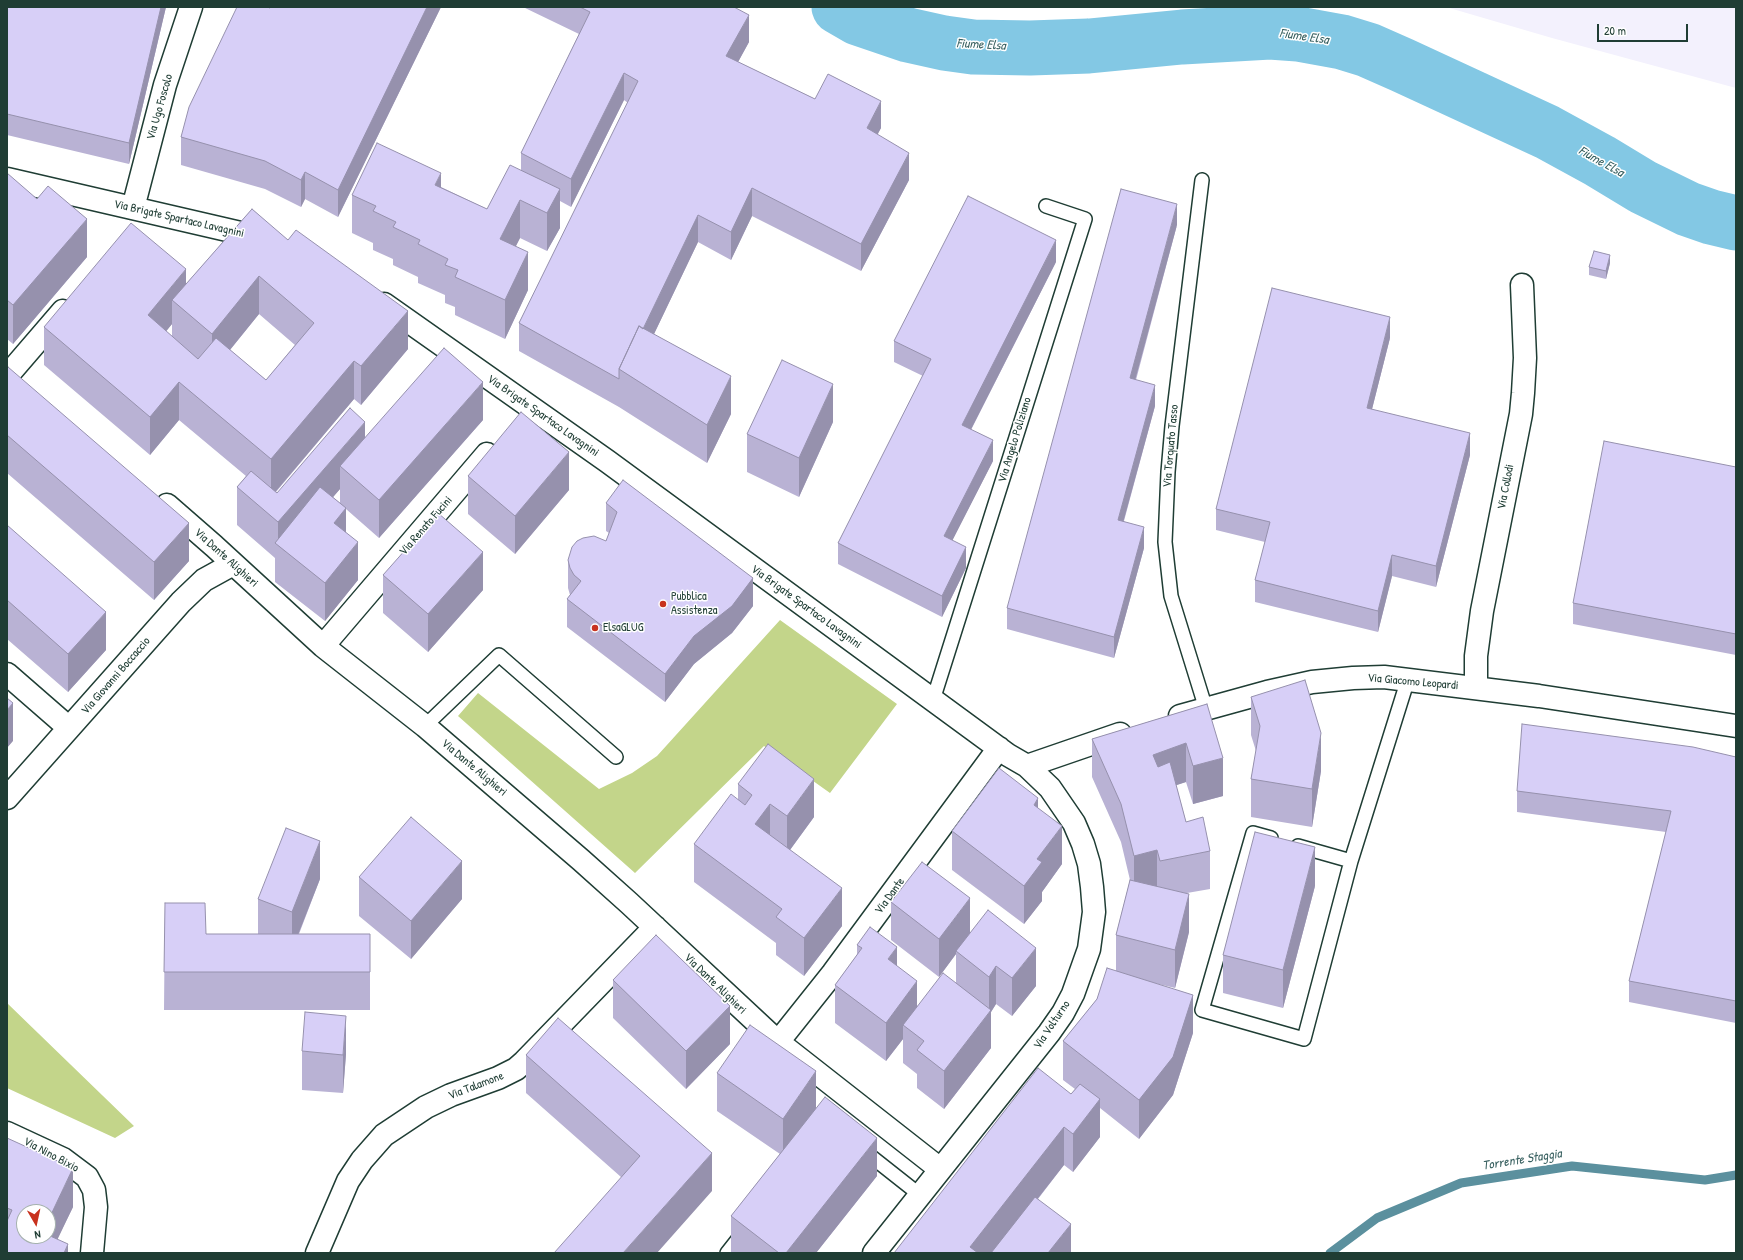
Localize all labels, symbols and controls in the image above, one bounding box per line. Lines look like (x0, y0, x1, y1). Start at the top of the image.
scale bar (1599, 16, 1690, 42)
text: 20 m (1604, 22, 1626, 39)
water label: Fiume Elsa (1279, 26, 1329, 48)
water label: Fiume Elsa (956, 36, 1006, 54)
street label: Via Ugo Foscolo (144, 72, 176, 142)
water label: Fiume Elsa (1576, 143, 1626, 181)
street label: Via Brigate Spartaco Lavagnini (112, 197, 246, 241)
street label: Via Brigate Spartaco Lavagnini (484, 372, 602, 460)
street label: Via Angelo Poliziano (995, 396, 1035, 484)
street label: Via Torquato Tasso (1160, 404, 1182, 488)
street label: Via Collodi (1495, 463, 1517, 511)
street label: Via Renato Fucini (396, 493, 456, 559)
street label: Via Dante Alighieri (191, 525, 261, 591)
street label: Via Brigate Spartaco Lavagnini (748, 562, 864, 652)
place label: Pubblica Assistenza (671, 590, 718, 618)
marker: Pubblica Assistenza (658, 599, 668, 609)
place label: ElsaGLUG (603, 621, 643, 635)
marker: ElsaGLUG (590, 623, 600, 633)
street label: Via Giovanni Boccaccio (79, 634, 153, 718)
street label: Via Giacomo Leopardi (1367, 671, 1459, 693)
street label: Via Dante Alighieri (438, 736, 510, 800)
street label: Via Dante (872, 875, 908, 917)
street label: Via Dante Alighieri (681, 951, 749, 1017)
street label: Via Volturno (1031, 998, 1073, 1052)
street label: Via Talamone (446, 1069, 506, 1103)
street label: Via Nino Bixio (21, 1134, 81, 1176)
water label: Torrente Staggia (1481, 1146, 1563, 1174)
north arrow (16, 1204, 56, 1244)
text: N (34, 1227, 42, 1242)

